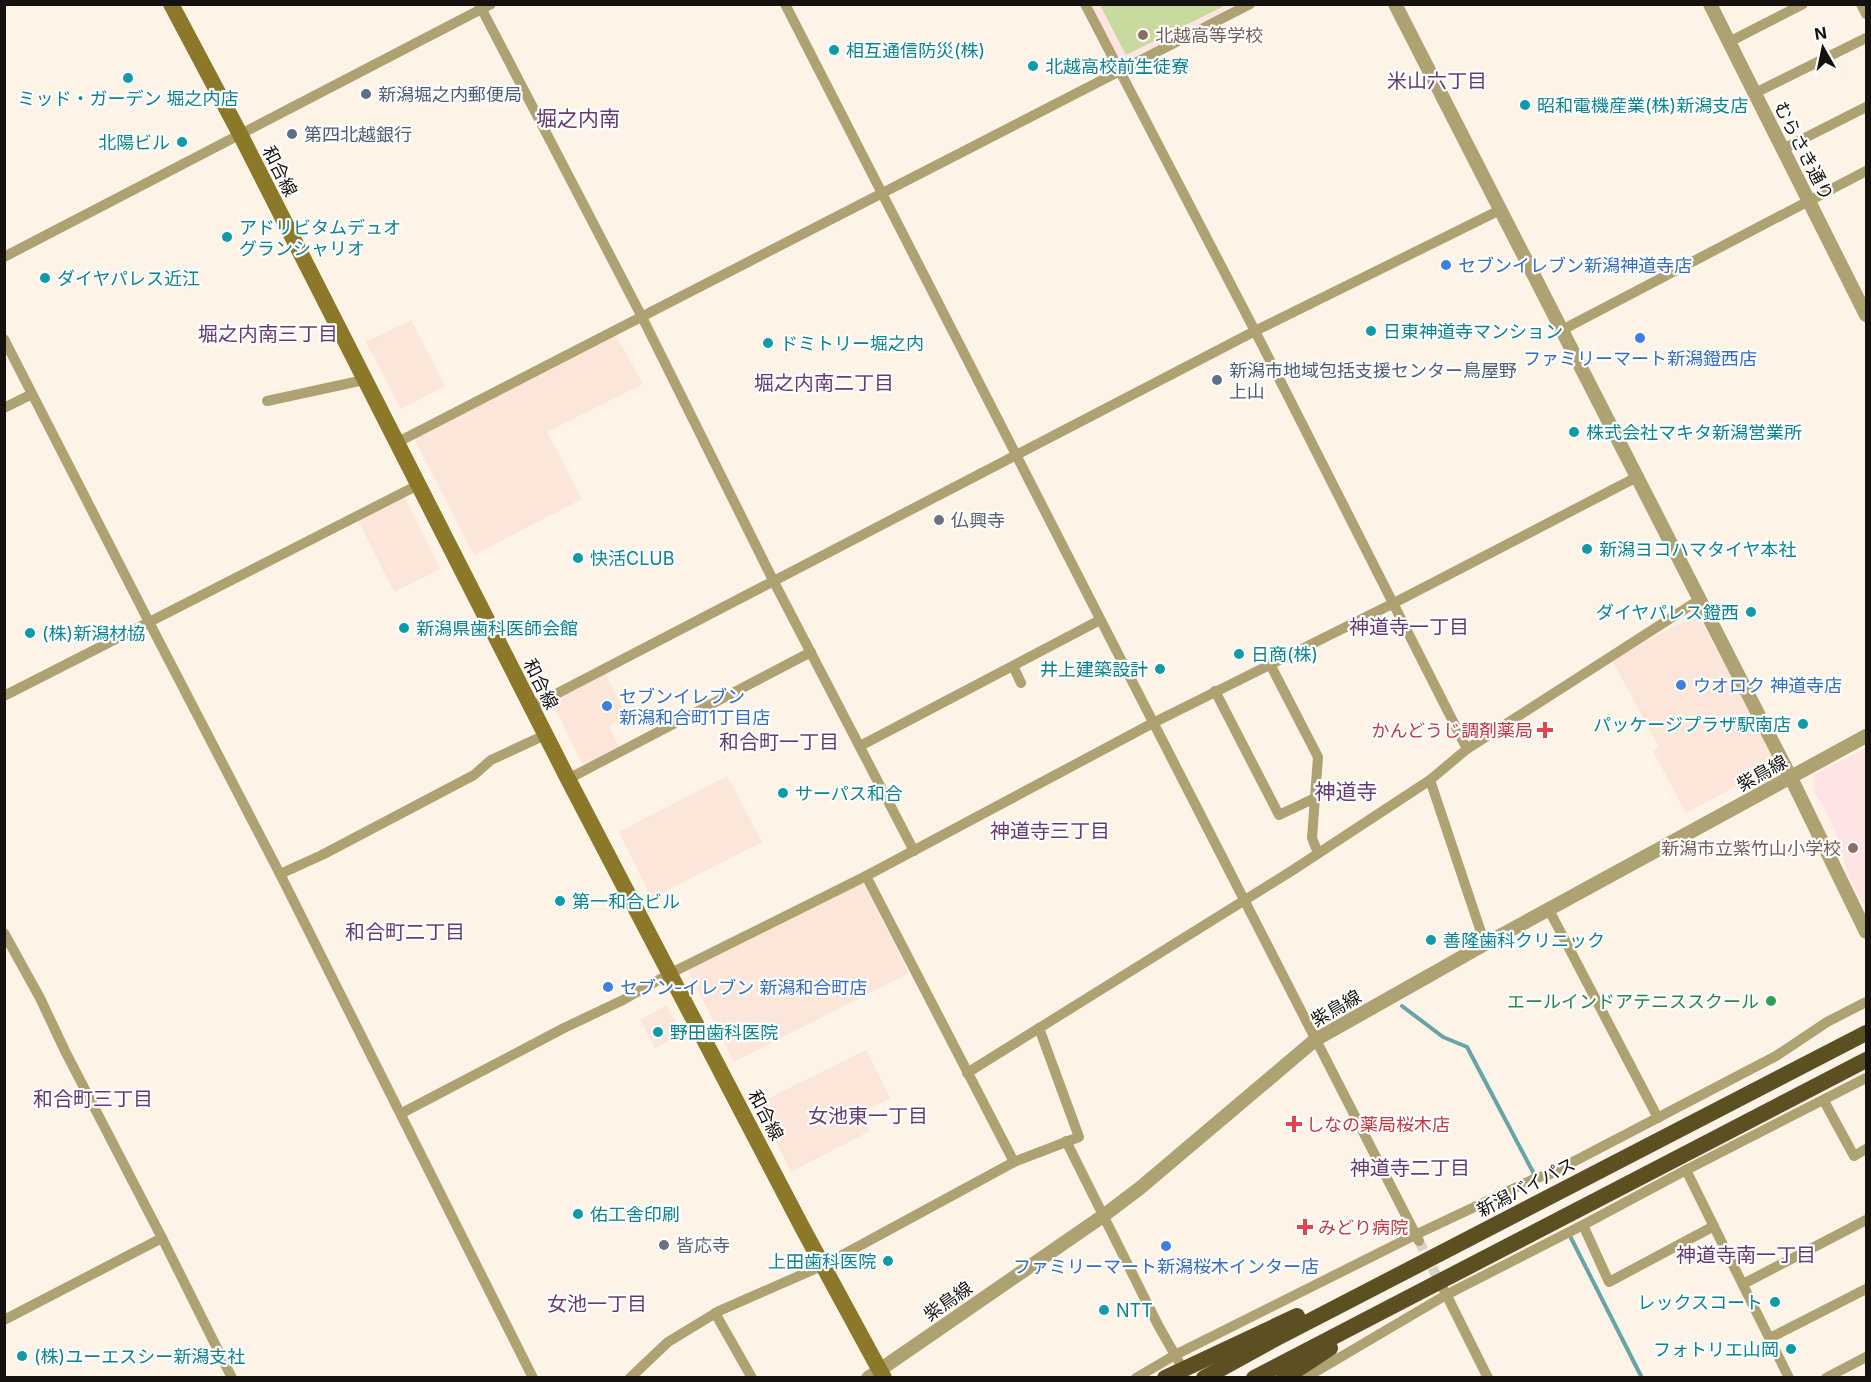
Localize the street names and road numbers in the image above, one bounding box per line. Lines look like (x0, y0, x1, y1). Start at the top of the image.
street label: むらさき通り (1770, 98, 1838, 204)
street label: 和合線 (258, 142, 302, 200)
street label: 和合線 (519, 655, 563, 713)
street label: 紫鳥線 (1733, 751, 1791, 795)
street label: 紫鳥線 (1307, 985, 1365, 1031)
street label: 和合線 (744, 1086, 788, 1144)
street label: 新潟バイパス (1473, 1153, 1579, 1221)
street label: 紫鳥線 (920, 1277, 976, 1325)

